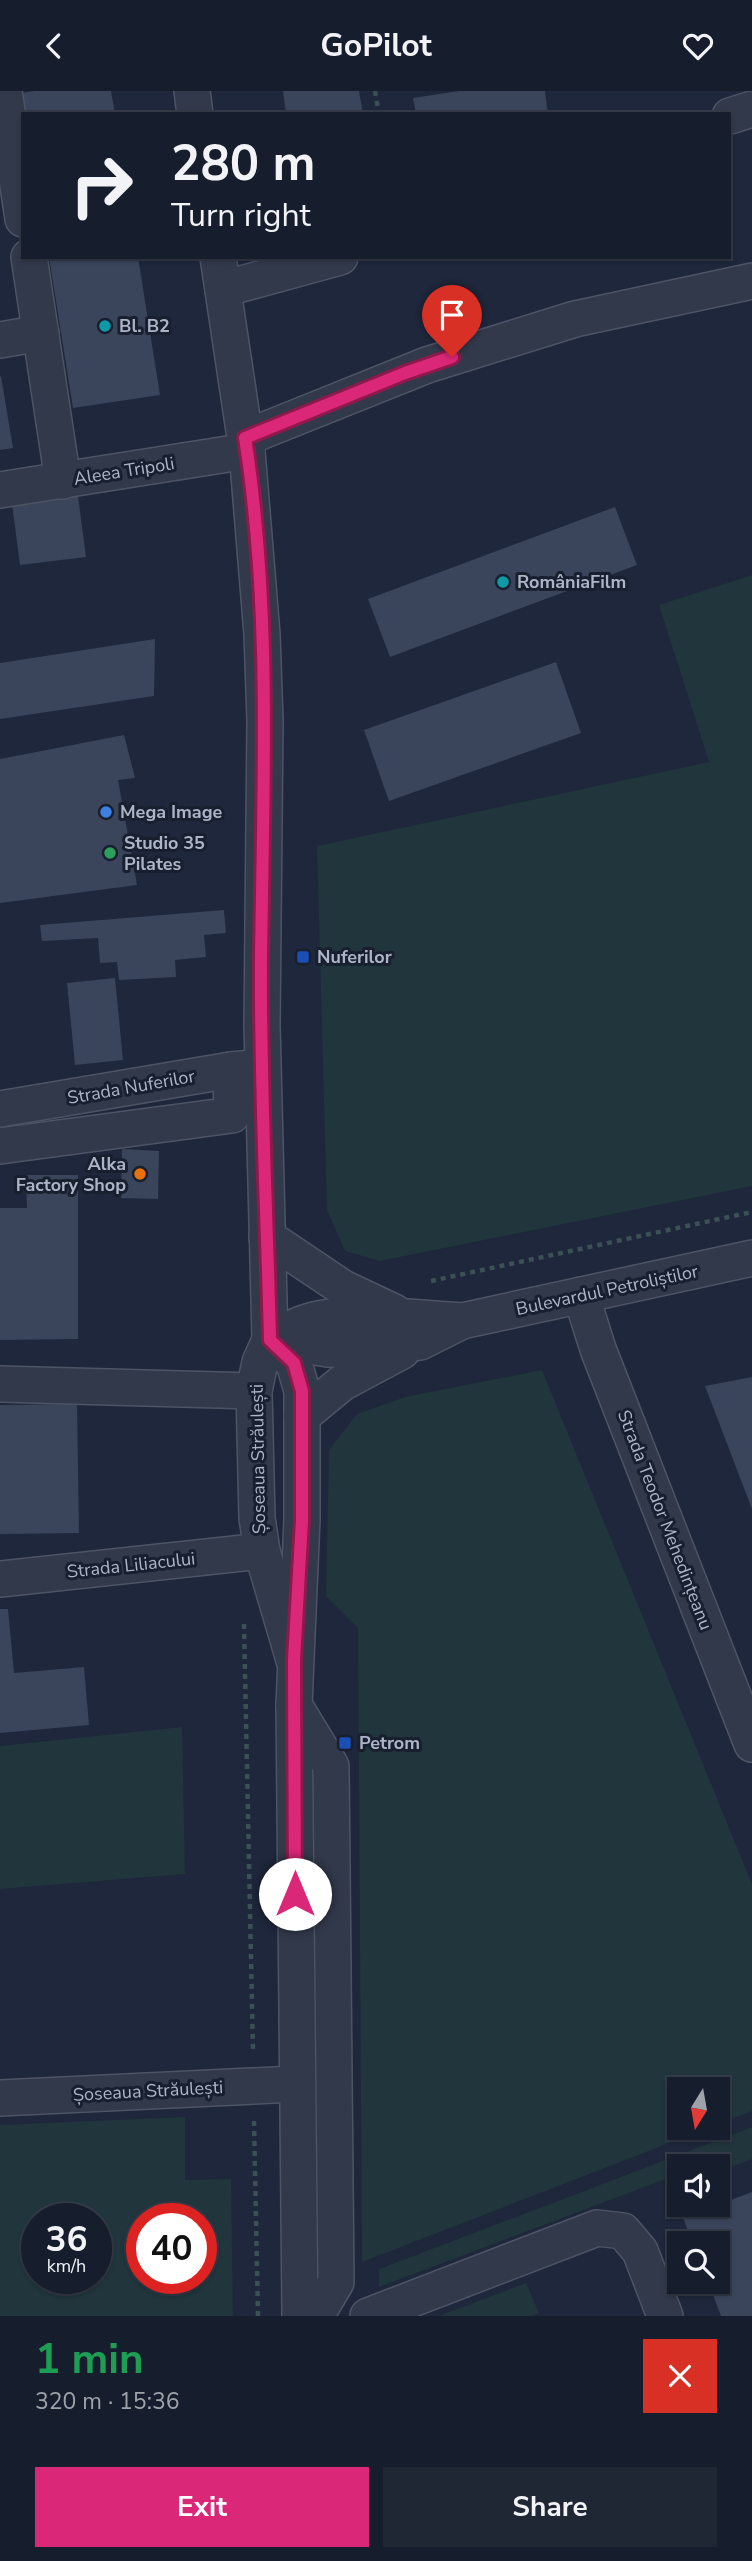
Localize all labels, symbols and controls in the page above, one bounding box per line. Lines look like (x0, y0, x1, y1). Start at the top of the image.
text: GoPilot (320, 24, 432, 67)
icon: back (35, 27, 73, 65)
icon: heart (679, 27, 717, 65)
text: 280 m (171, 130, 315, 197)
icon: right (56, 140, 147, 231)
text: Turn right (171, 194, 311, 237)
pin (422, 285, 482, 357)
icon: arrive (433, 296, 471, 334)
place label: Bl. B2 (119, 314, 170, 338)
marker: Bl. B2 (97, 318, 113, 334)
street label: Aleea Tripoli (72, 451, 176, 491)
place label: RomâniaFilm (517, 570, 626, 594)
marker: RomâniaFilm (495, 574, 511, 590)
place label: Mega Image (120, 800, 223, 824)
marker: Mega Image (98, 804, 114, 820)
place label: Studio 35 Pilates (124, 831, 205, 876)
marker: Studio 35 Pilates (102, 845, 118, 861)
place label: Nuferilor (317, 945, 392, 969)
marker: Nuferilor (295, 949, 311, 965)
street label: Strada Nuferilor (65, 1064, 197, 1110)
place label: Alka Factory Shop (16, 1152, 126, 1197)
marker: Alka Factory Shop (132, 1166, 148, 1182)
street label: Bulevardul Petroliștilor (514, 1259, 701, 1321)
street label: Șoseaua Străulești (245, 1384, 271, 1534)
street label: Strada Teodor Mehedințeanu (612, 1407, 718, 1633)
street label: Strada Liliacului (66, 1546, 196, 1584)
place label: Petrom (359, 1731, 420, 1755)
marker: Petrom (337, 1735, 353, 1751)
position arrow (258, 1857, 332, 1931)
street label: Șoseaua Străulești (72, 2075, 224, 2107)
north arrow (667, 2077, 730, 2140)
map controls (667, 2077, 730, 2294)
button: sound (667, 2154, 730, 2217)
speed limit sign: 40 (126, 2203, 217, 2294)
text: 36 (45, 2216, 88, 2263)
button: search (667, 2231, 730, 2294)
text: km/h (47, 2254, 86, 2278)
text: 1 min (35, 2331, 144, 2388)
button: close (643, 2339, 717, 2413)
text: 320 m · 15:36 (35, 2386, 180, 2417)
button: Exit (35, 2467, 369, 2547)
button: Share (383, 2467, 717, 2547)

